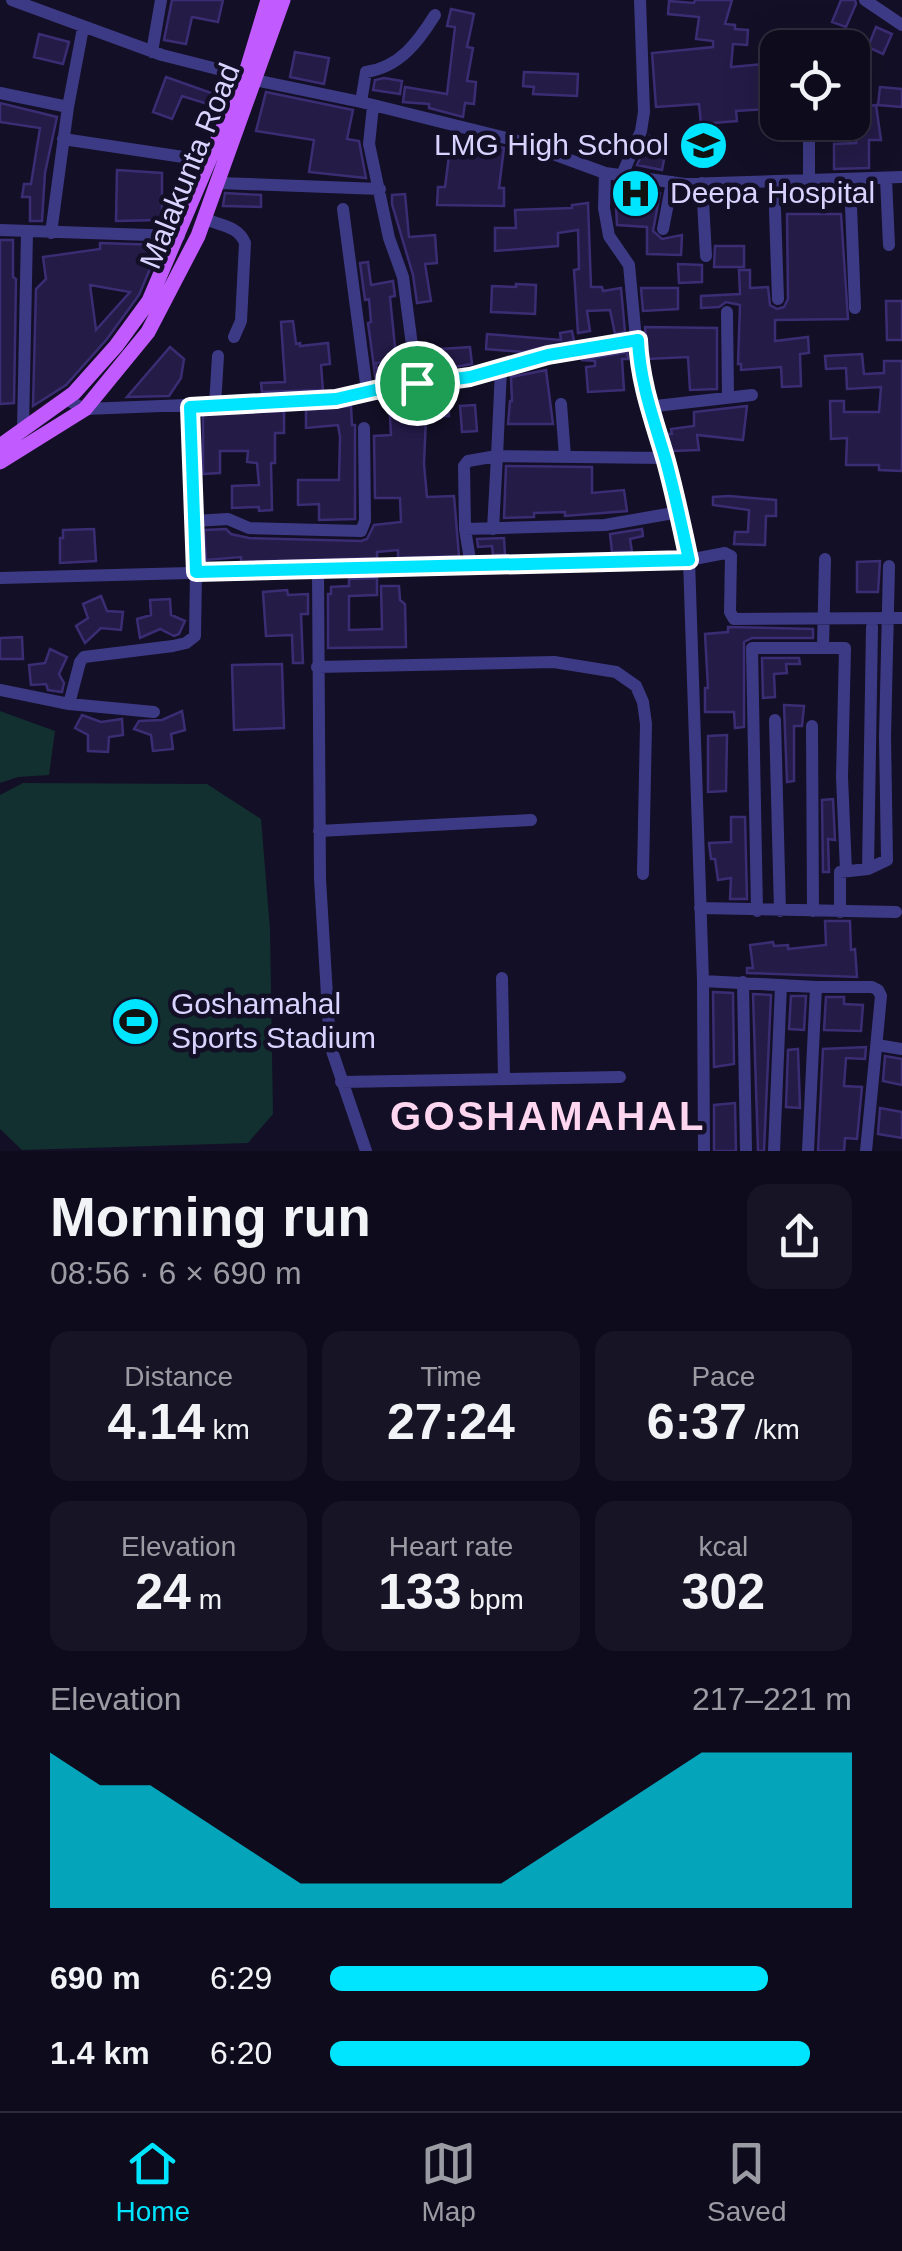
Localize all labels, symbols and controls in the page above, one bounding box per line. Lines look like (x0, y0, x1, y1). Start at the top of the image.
map controls (760, 30, 870, 140)
button: locate (760, 30, 870, 140)
street label: Malakunta Road (133, 58, 246, 273)
school or university icon: LMG High School (678, 119, 730, 171)
place label: LMG High School (434, 128, 669, 161)
hospital icon: Deepa Hospital (609, 167, 661, 219)
place label: Deepa Hospital (670, 176, 875, 209)
pin (375, 341, 460, 426)
icon: arrive (390, 356, 445, 411)
place label: Goshamahal Sports Stadium (171, 987, 376, 1054)
sports icon: Goshamahal Sports Stadium (110, 995, 162, 1047)
district label: GOSHAMAHAL (390, 1094, 706, 1138)
button: share (747, 1184, 852, 1289)
text: Morning run (50, 1186, 371, 1248)
text: 08:56 · 6 × 690 m (50, 1255, 302, 1291)
text: Distance (124, 1361, 233, 1392)
text: Time (420, 1361, 482, 1392)
text: Pace (691, 1361, 755, 1392)
text: 4.14 (107, 1394, 205, 1450)
text: 27:24 (387, 1394, 515, 1450)
text: 6:37 (647, 1394, 747, 1450)
text: km (205, 1414, 250, 1445)
text: /km (747, 1414, 800, 1445)
text: Elevation (121, 1531, 236, 1562)
text: Heart rate (389, 1531, 513, 1562)
text: kcal (698, 1531, 748, 1562)
text: 24 (135, 1564, 191, 1620)
text: 133 (378, 1564, 462, 1620)
text: 302 (682, 1564, 765, 1620)
text: m (191, 1584, 222, 1615)
text: bpm (462, 1584, 524, 1615)
text: Elevation (50, 1681, 182, 1717)
text: 217–221 m (692, 1681, 852, 1717)
text: 690 m (50, 1960, 141, 1996)
text: 6:29 (210, 1960, 272, 1996)
text: 1.4 km (50, 2035, 150, 2071)
text: 6:20 (210, 2035, 272, 2071)
tab: Home (115, 2136, 190, 2228)
tab: Map (421, 2136, 476, 2228)
tab: Saved (707, 2136, 786, 2228)

